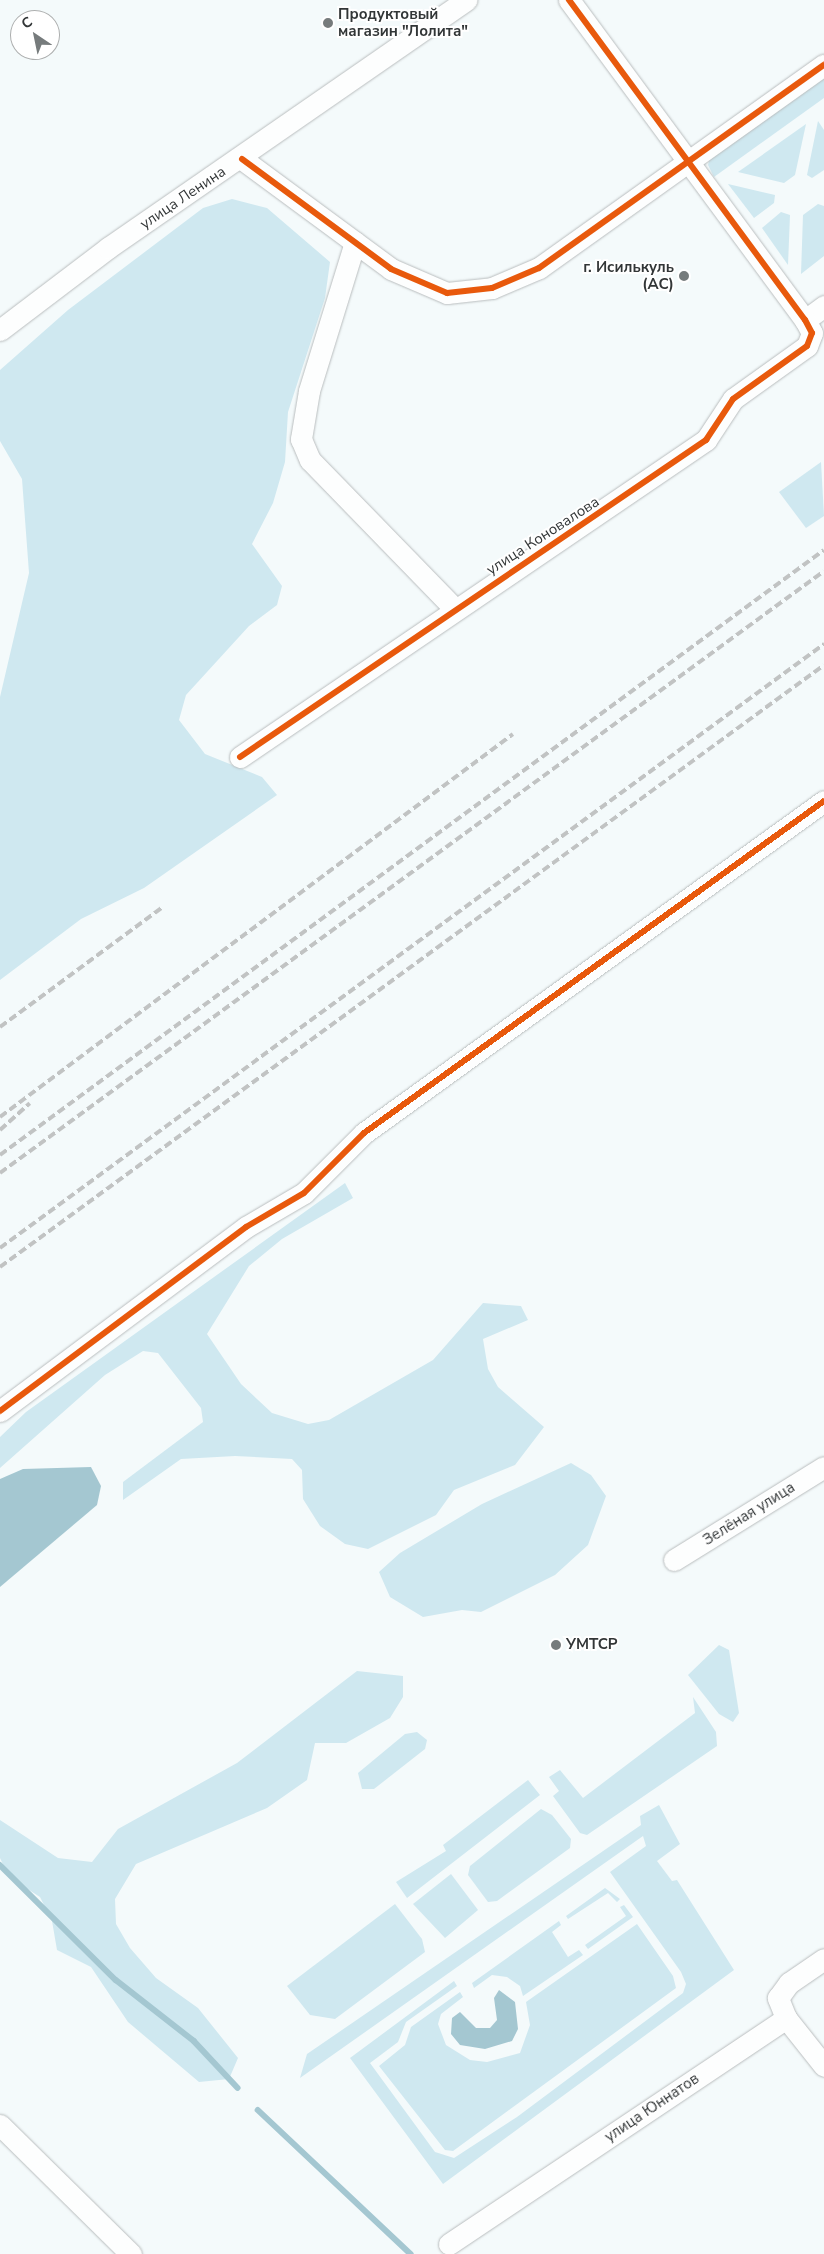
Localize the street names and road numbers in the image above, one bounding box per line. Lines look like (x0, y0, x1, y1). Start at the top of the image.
street label: улица Ленина (137, 163, 229, 233)
street label: улица Коновалова (483, 493, 603, 579)
street label: Зелёная улица (700, 1479, 798, 1549)
street label: улица Юннатов (601, 2070, 703, 2146)

